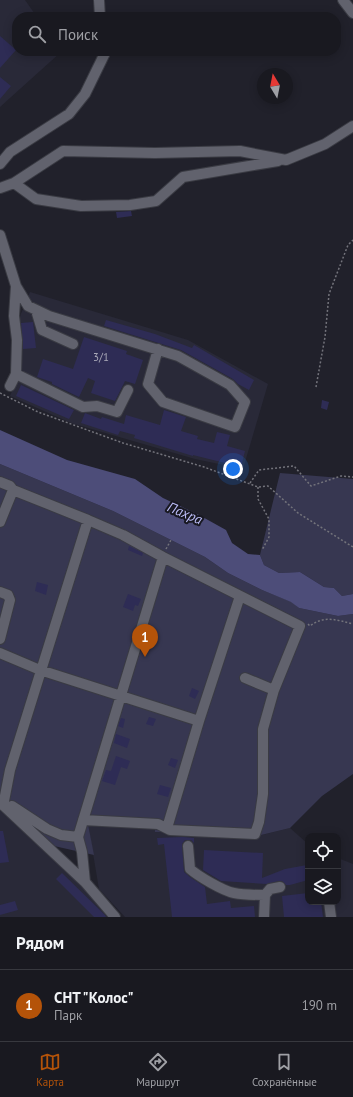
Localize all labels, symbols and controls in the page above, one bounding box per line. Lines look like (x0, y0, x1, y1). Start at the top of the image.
search box (12, 12, 341, 56)
icon: search (26, 23, 48, 45)
text: Поиск (58, 25, 98, 44)
north arrow (257, 68, 293, 104)
house number: 3/1 (93, 350, 109, 364)
your location (223, 459, 243, 479)
water label: Пахра (165, 498, 205, 528)
pin: 1 (132, 624, 158, 657)
map controls (305, 833, 341, 905)
button: locate (305, 833, 341, 869)
button: layers (305, 869, 341, 905)
text: Рядом (16, 932, 64, 954)
text: СНТ "Колос" (54, 988, 133, 1007)
text: 1 (25, 997, 33, 1014)
text: 190 m (302, 997, 337, 1014)
text: Парк (54, 1007, 82, 1024)
tab: Карта (36, 1051, 64, 1089)
tab: Маршрут (136, 1051, 180, 1089)
tab: Сохранённые (252, 1051, 317, 1089)

